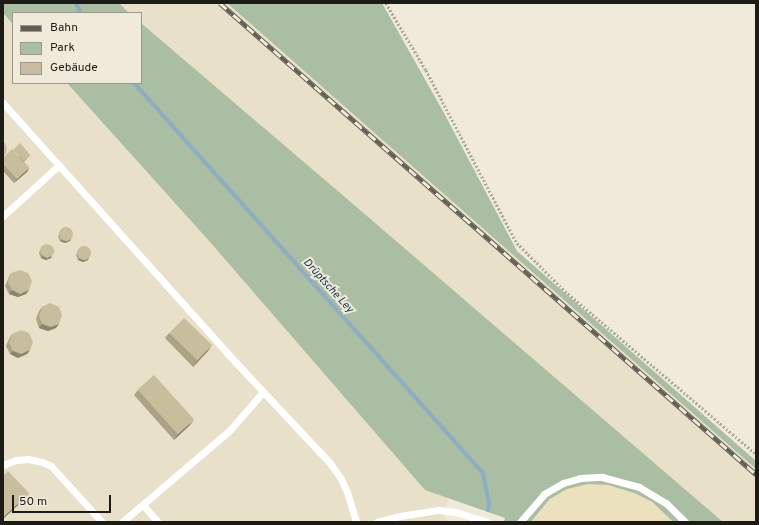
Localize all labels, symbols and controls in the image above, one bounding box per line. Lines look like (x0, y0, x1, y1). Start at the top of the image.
legend (12, 12, 142, 84)
text: Bahn (50, 20, 78, 36)
text: Park (50, 40, 75, 56)
text: Gebäude (50, 60, 98, 76)
water label: Drüptsche Ley (300, 256, 356, 316)
scale bar (14, 487, 113, 513)
text: 50 m (19, 494, 47, 510)

